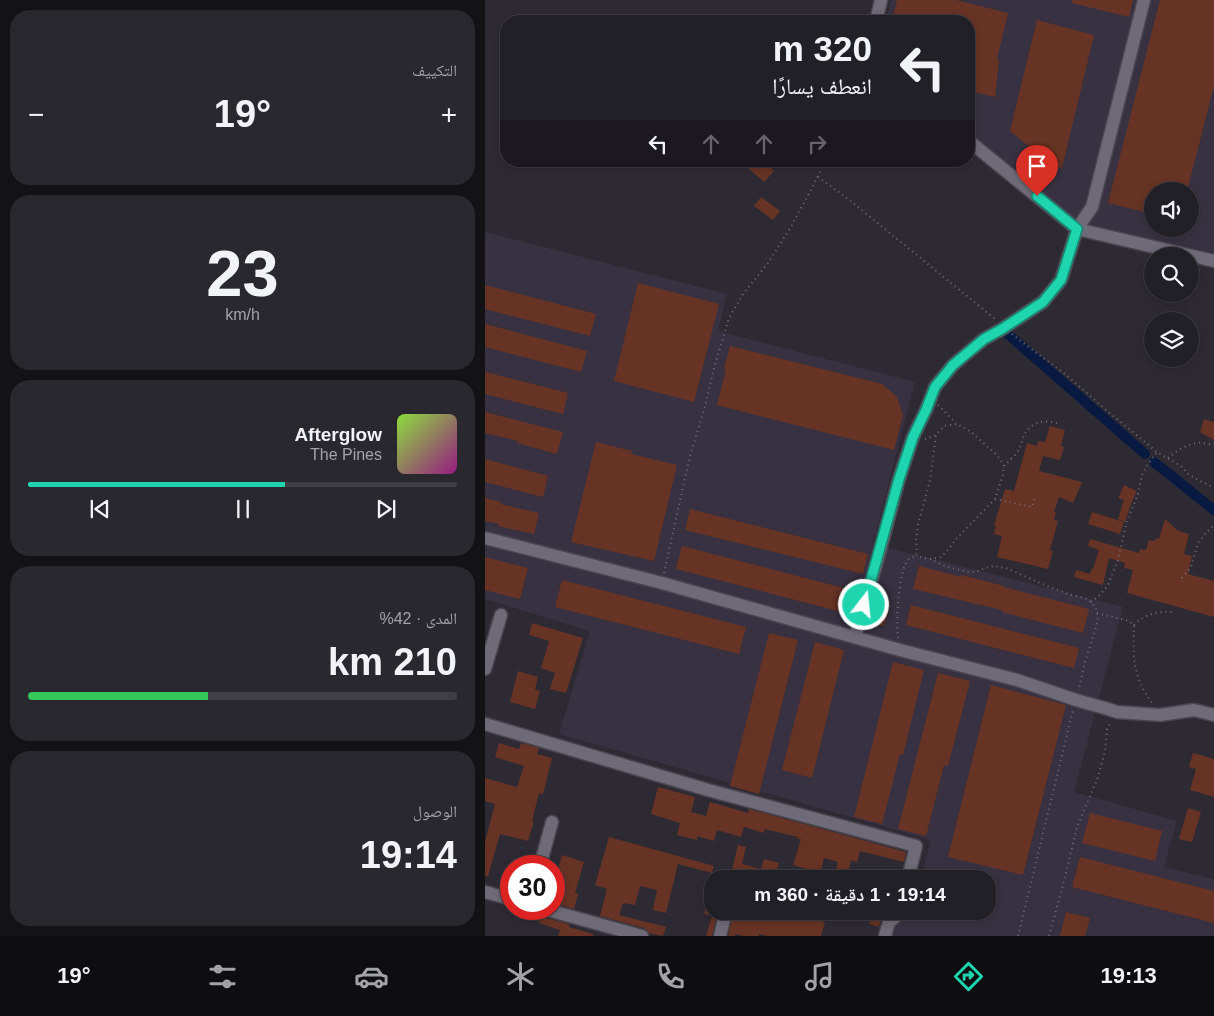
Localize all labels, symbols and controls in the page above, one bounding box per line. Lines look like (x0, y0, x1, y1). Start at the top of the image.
text: 320 m (773, 29, 872, 68)
icon: left (890, 35, 955, 100)
text: التكييف (412, 62, 457, 79)
text: انعطف يسارًا (772, 74, 872, 99)
text: 19° (214, 93, 271, 135)
text: − (28, 99, 44, 130)
text: + (441, 99, 457, 130)
icon: left (644, 130, 672, 158)
icon: ahead (697, 130, 725, 158)
icon: ahead (750, 130, 778, 158)
icon: right (803, 130, 831, 158)
pin (1016, 145, 1058, 196)
icon: arrive (1023, 152, 1051, 180)
map controls (1144, 182, 1199, 367)
button: sound (1144, 182, 1199, 237)
text: 23 (206, 237, 279, 310)
button: search (1144, 247, 1199, 302)
text: km/h (225, 306, 260, 323)
button: layers (1144, 312, 1199, 367)
text: Afterglow (294, 424, 382, 445)
text: The Pines (310, 446, 382, 463)
icon: previous (86, 495, 114, 523)
icon: pause (229, 495, 257, 523)
icon: next (372, 495, 400, 523)
position arrow (837, 578, 889, 630)
text: المدى · 42% (379, 610, 457, 627)
text: 210 km (328, 641, 457, 683)
text: الوصول (413, 803, 457, 820)
text: 19:14 (360, 834, 457, 876)
speed limit sign: 30 (500, 855, 565, 920)
text: 19:14 · 1 دقيقة · 360 m (754, 884, 946, 905)
icon: filters (205, 959, 240, 994)
icon: car (354, 959, 389, 994)
icon: climate (503, 959, 538, 994)
icon: phone (653, 959, 688, 994)
icon: music (802, 959, 837, 994)
icon: directions (951, 959, 986, 994)
text: 19° (57, 963, 91, 988)
text: 19:13 (1101, 963, 1157, 988)

